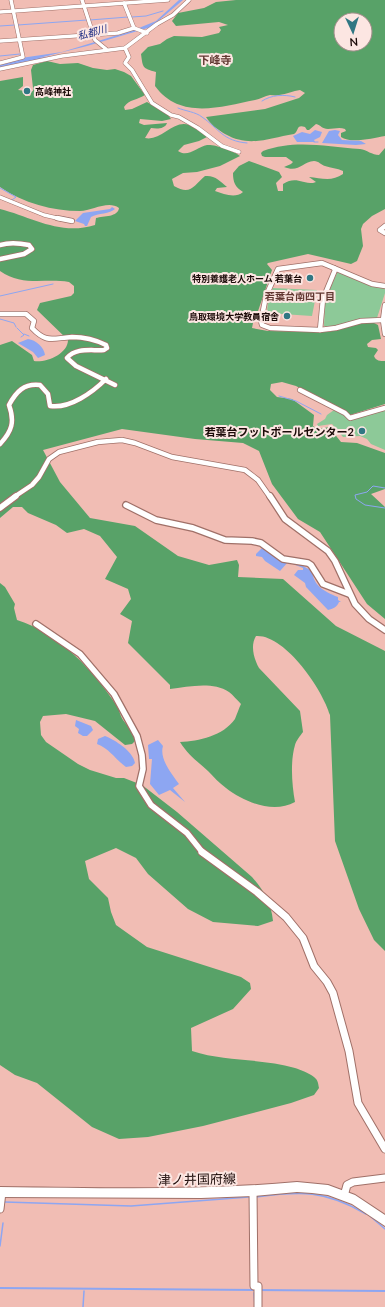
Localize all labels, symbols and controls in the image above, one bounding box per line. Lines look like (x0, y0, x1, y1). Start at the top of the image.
north arrow (333, 12, 373, 52)
water label: 私都川 (76, 22, 109, 42)
text: N (349, 36, 358, 49)
district label: 下峰寺 (199, 53, 232, 66)
marker: 高峰神社 (22, 86, 32, 96)
place label: 高峰神社 (35, 86, 71, 97)
place label: 特別養護老人ホーム 若葉台 (192, 273, 302, 284)
marker: 特別養護老人ホーム 若葉台 (305, 273, 315, 283)
district label: 若葉台南四丁目 (264, 290, 335, 302)
place label: 鳥取環境大学教員宿舎 (189, 311, 279, 322)
marker: 鳥取環境大学教員宿舎 (282, 311, 292, 321)
place label: 若葉台フットボールセンター2 (205, 425, 354, 438)
marker: 若葉台フットボールセンター2 (357, 426, 367, 436)
street label: 津ノ井国府線 (158, 1170, 236, 1188)

